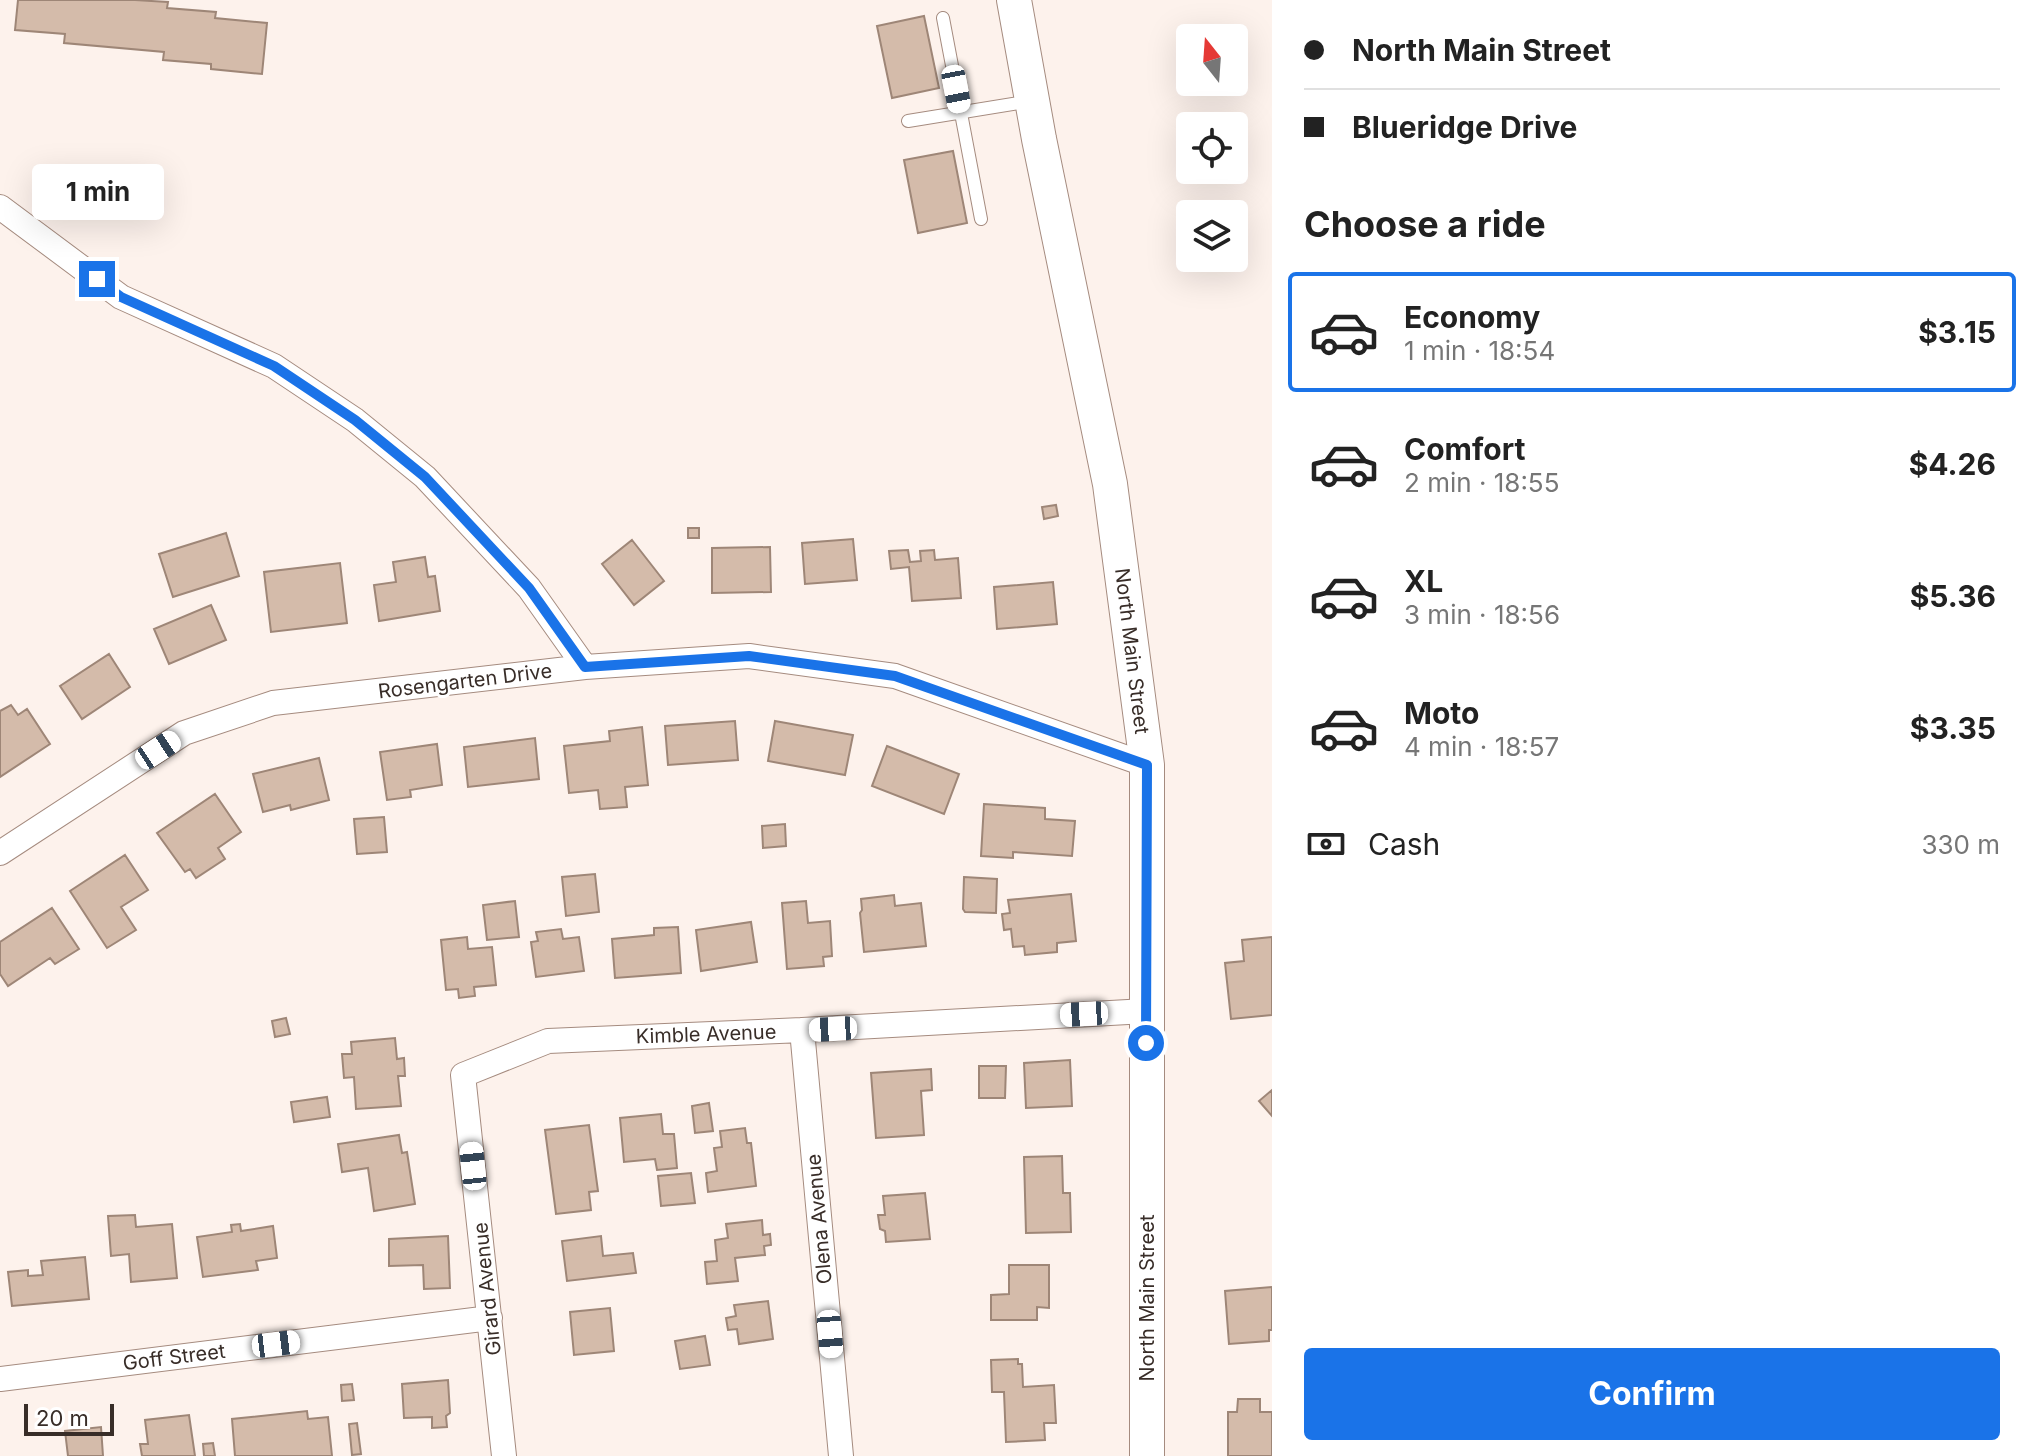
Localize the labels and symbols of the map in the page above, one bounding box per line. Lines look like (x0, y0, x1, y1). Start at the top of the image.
north arrow (1176, 24, 1248, 96)
car (940, 63, 972, 115)
callout: 1 min (31, 163, 163, 219)
route end (79, 261, 115, 297)
street label: North Main Street (1110, 567, 1154, 736)
street label: Rosengarten Drive (377, 658, 553, 704)
car (131, 727, 185, 773)
car (1059, 1001, 1109, 1027)
car (808, 1016, 858, 1042)
street label: Kimble Avenue (635, 1020, 777, 1048)
route start (1128, 1025, 1164, 1061)
car (459, 1141, 487, 1191)
street label: Olena Avenue (801, 1153, 837, 1285)
street label: North Main Street (1135, 1214, 1159, 1381)
street label: Girard Avenue (468, 1221, 506, 1357)
car (816, 1309, 844, 1359)
car (251, 1329, 301, 1359)
street label: Goff Street (121, 1339, 227, 1375)
scale bar (24, 1400, 114, 1436)

